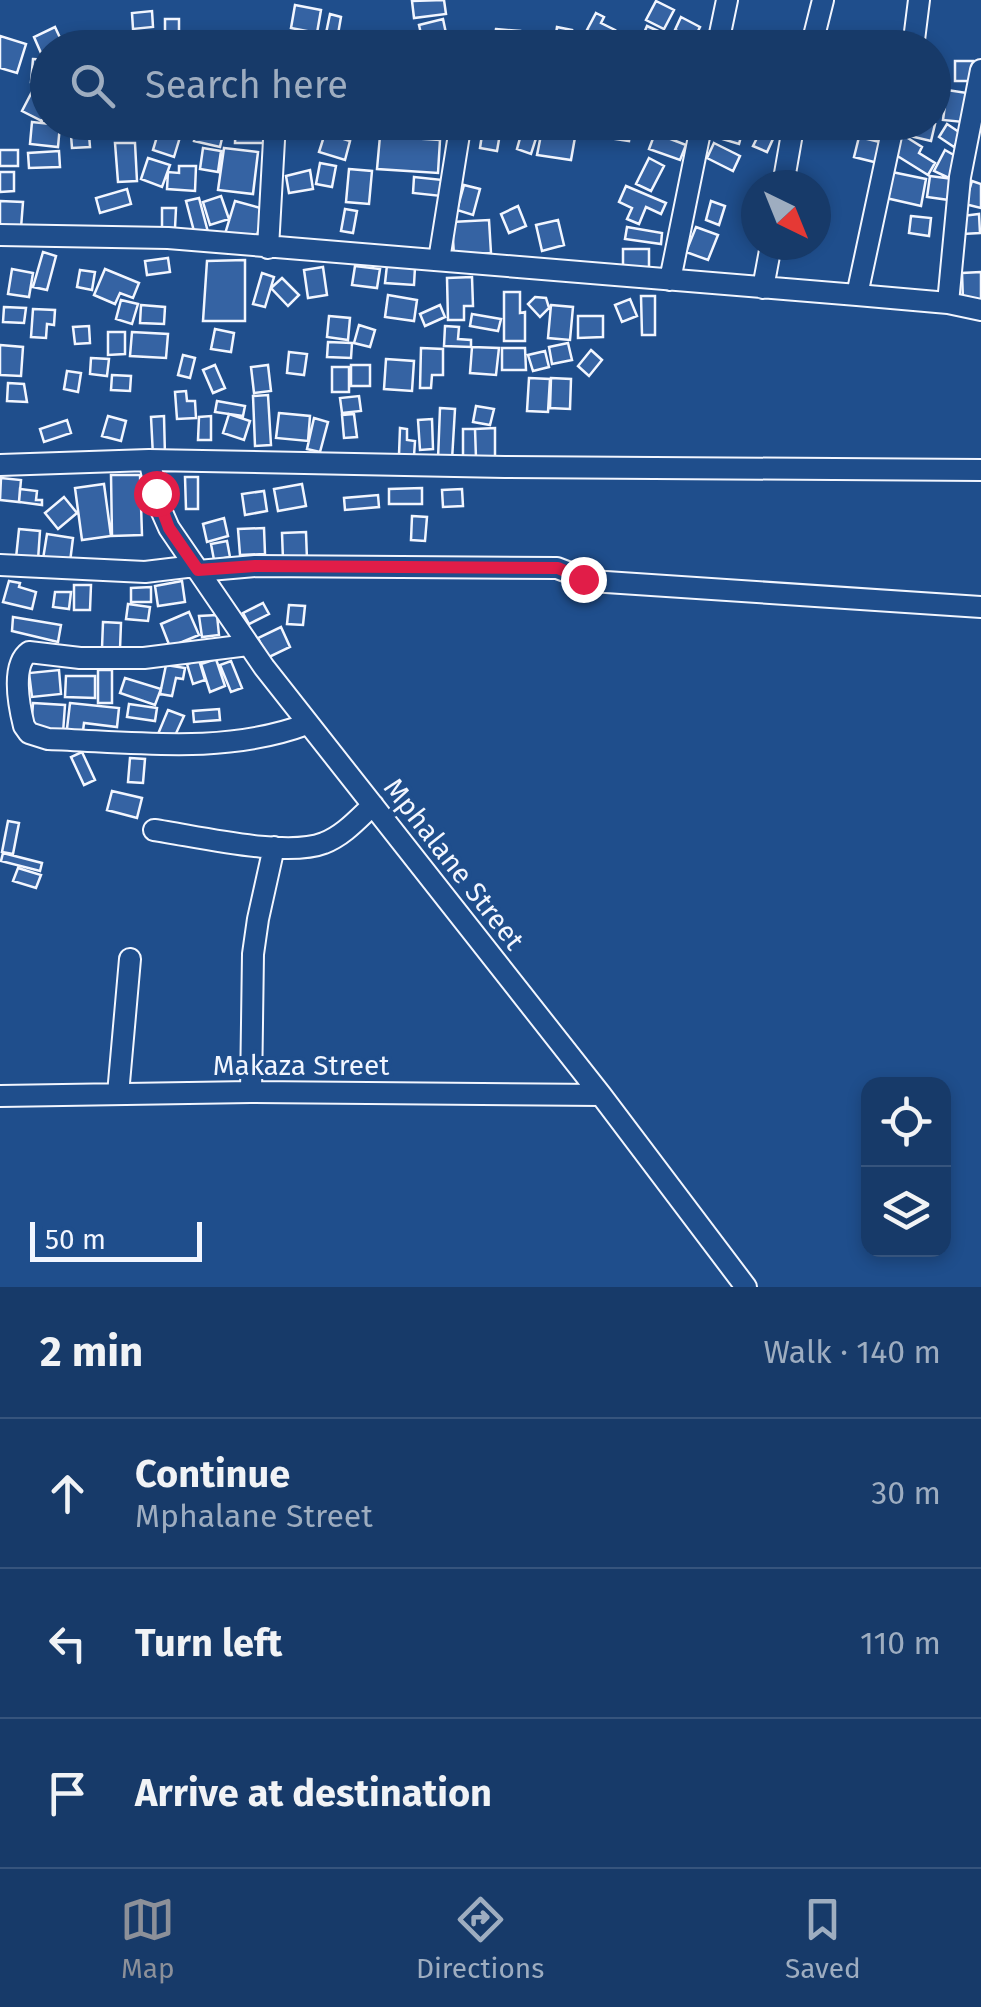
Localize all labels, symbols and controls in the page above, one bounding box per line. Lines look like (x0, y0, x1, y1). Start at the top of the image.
search box (30, 30, 951, 140)
icon: search (65, 58, 120, 113)
text: Search here (145, 62, 348, 108)
north arrow (741, 170, 831, 260)
route start (134, 471, 180, 517)
route end (561, 557, 607, 603)
street label: Mphalane Street (377, 772, 532, 957)
street label: Makaza Street (213, 1049, 390, 1082)
map controls (861, 1077, 951, 1257)
button: locate (861, 1077, 951, 1167)
button: layers (861, 1167, 951, 1257)
scale bar (30, 1217, 202, 1262)
text: 50 m (45, 1223, 106, 1256)
text: 2 min (40, 1327, 143, 1377)
text: Walk · 140 m (763, 1333, 941, 1371)
text: Continue (135, 1451, 290, 1497)
icon: ahead (40, 1466, 95, 1521)
text: 30 m (871, 1474, 941, 1512)
text: Mphalane Street (135, 1497, 373, 1535)
icon: left (40, 1616, 95, 1671)
text: Turn left (135, 1620, 282, 1666)
text: 110 m (860, 1624, 941, 1662)
icon: arrive (40, 1766, 95, 1821)
text: Arrive at destination (135, 1770, 492, 1816)
tab: Map (120, 1892, 175, 1985)
tab: Directions (416, 1892, 544, 1985)
tab: Saved (785, 1892, 861, 1985)

